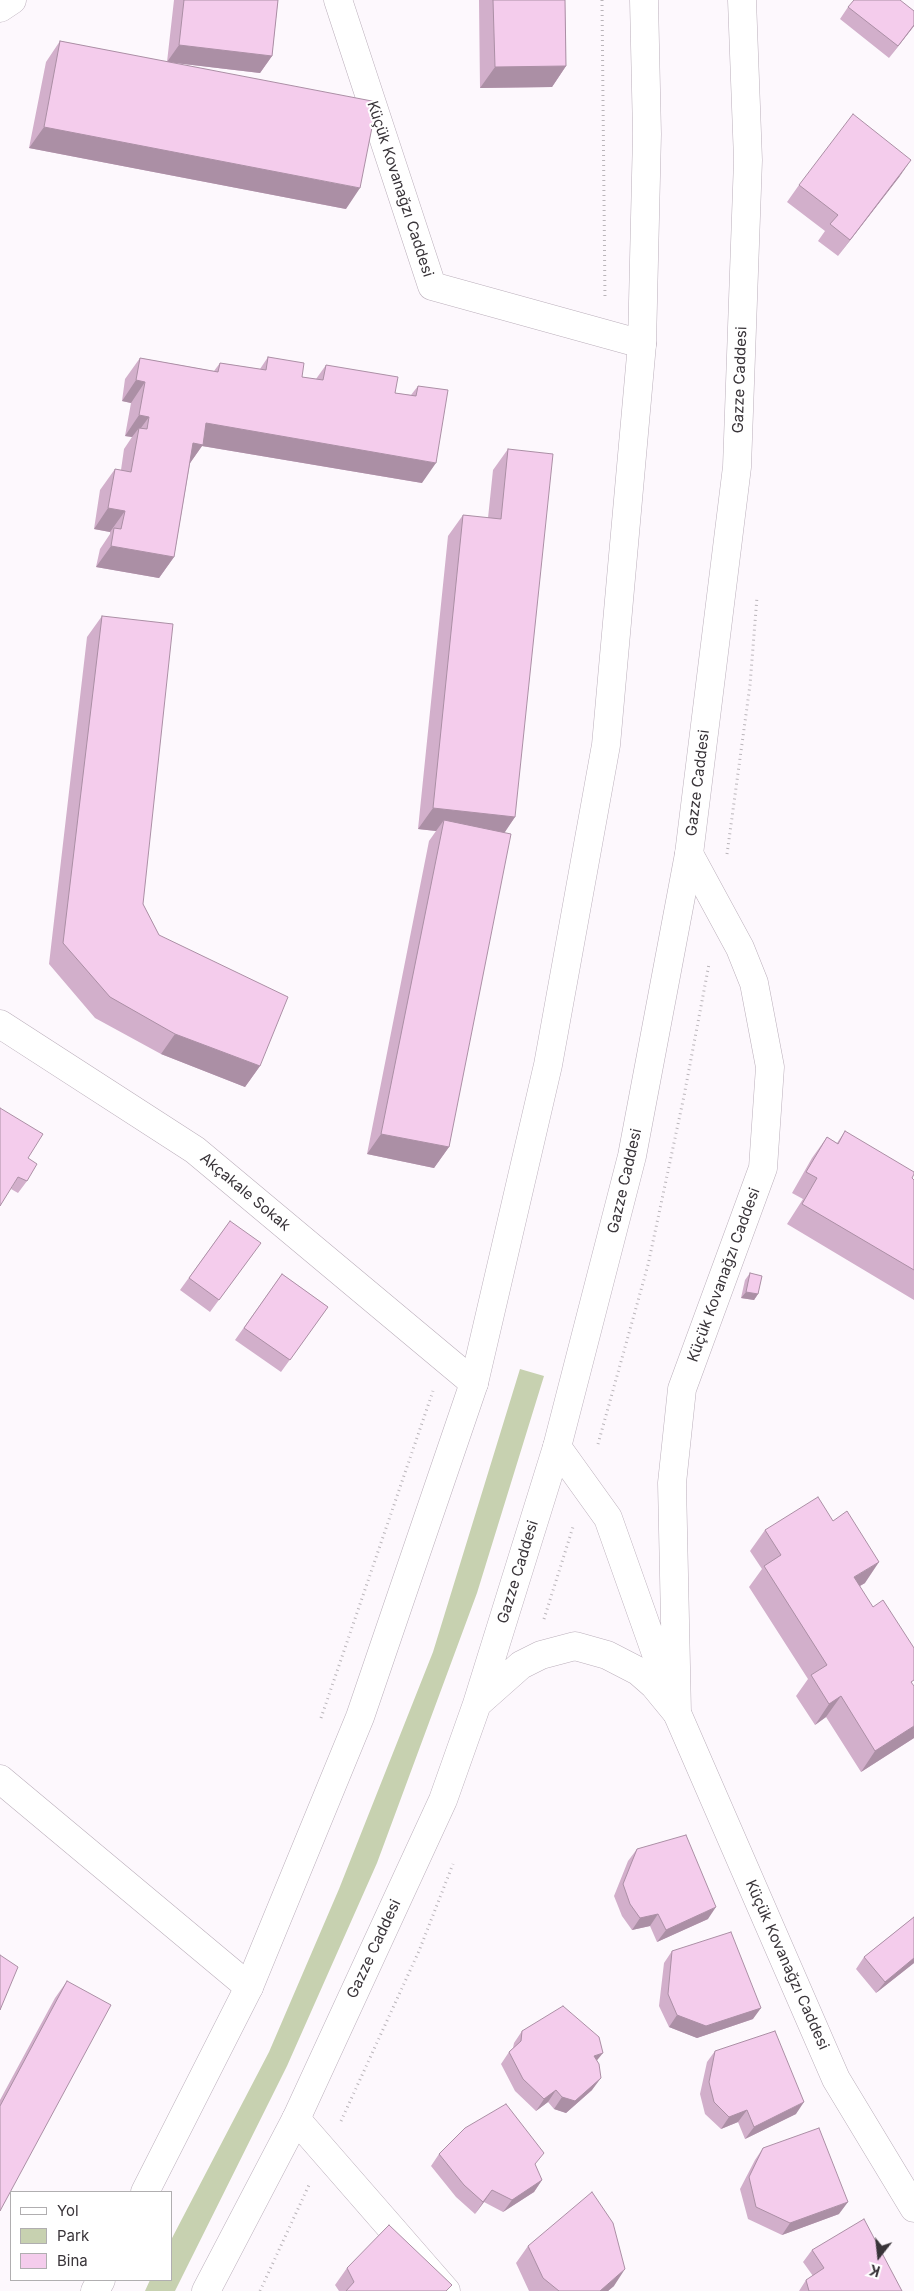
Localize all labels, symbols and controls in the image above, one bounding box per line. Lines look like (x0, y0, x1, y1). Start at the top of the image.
street label: Küçük Kovanağzı Caddesi (363, 99, 437, 279)
street label: Gazze Caddesi (729, 326, 751, 434)
street label: Gazze Caddesi (683, 729, 713, 837)
street label: Gazze Caddesi (604, 1127, 646, 1235)
street label: Akçakale Sokak (196, 1149, 294, 1235)
street label: Küçük Kovanağzı Caddesi (684, 1185, 764, 1365)
street label: Gazze Caddesi (494, 1518, 542, 1626)
street label: Küçük Kovanağzı Caddesi (741, 1877, 833, 2053)
street label: Gazze Caddesi (343, 1897, 405, 2001)
legend (10, 2191, 172, 2281)
text: Yol (57, 2201, 79, 2220)
text: Park (57, 2226, 89, 2245)
north arrow (854, 2231, 904, 2281)
text: Bina (57, 2251, 88, 2270)
text: K (868, 2261, 882, 2280)

